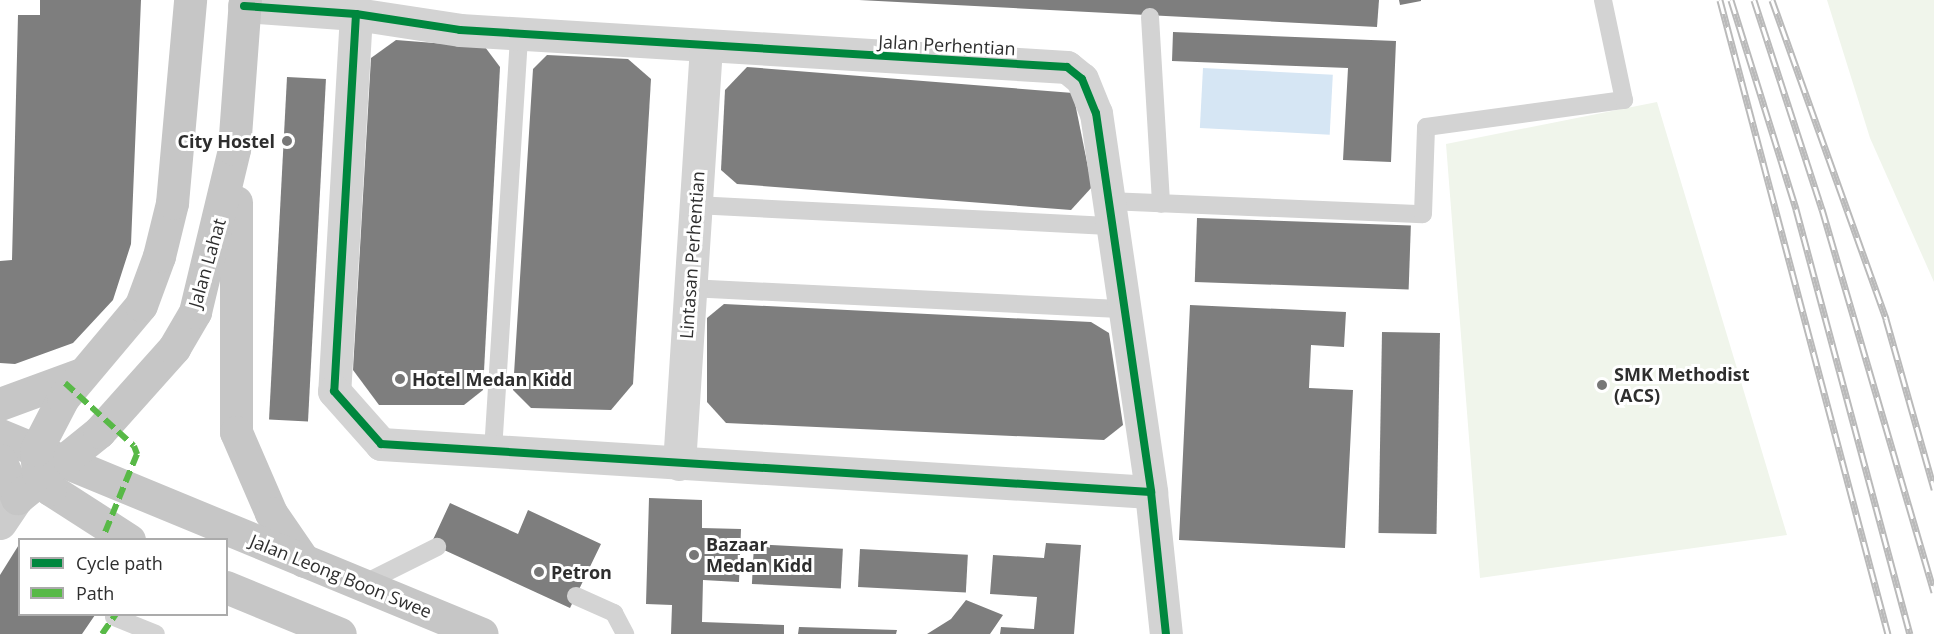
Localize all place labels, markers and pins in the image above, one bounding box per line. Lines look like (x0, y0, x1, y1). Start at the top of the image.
place label: City Hostel (178, 130, 275, 152)
marker: City Hostel (280, 134, 294, 148)
place label: SMK Methodist (ACS) (1614, 364, 1750, 406)
place label: Hotel Medan Kidd (412, 368, 572, 390)
marker: Hotel Medan Kidd (393, 372, 407, 386)
marker: SMK Methodist (ACS) (1595, 378, 1609, 392)
place label: Bazaar Medan Kidd (706, 534, 813, 576)
marker: Bazaar Medan Kidd (687, 548, 701, 562)
place label: Petron (551, 561, 612, 583)
marker: Petron (532, 565, 546, 579)

